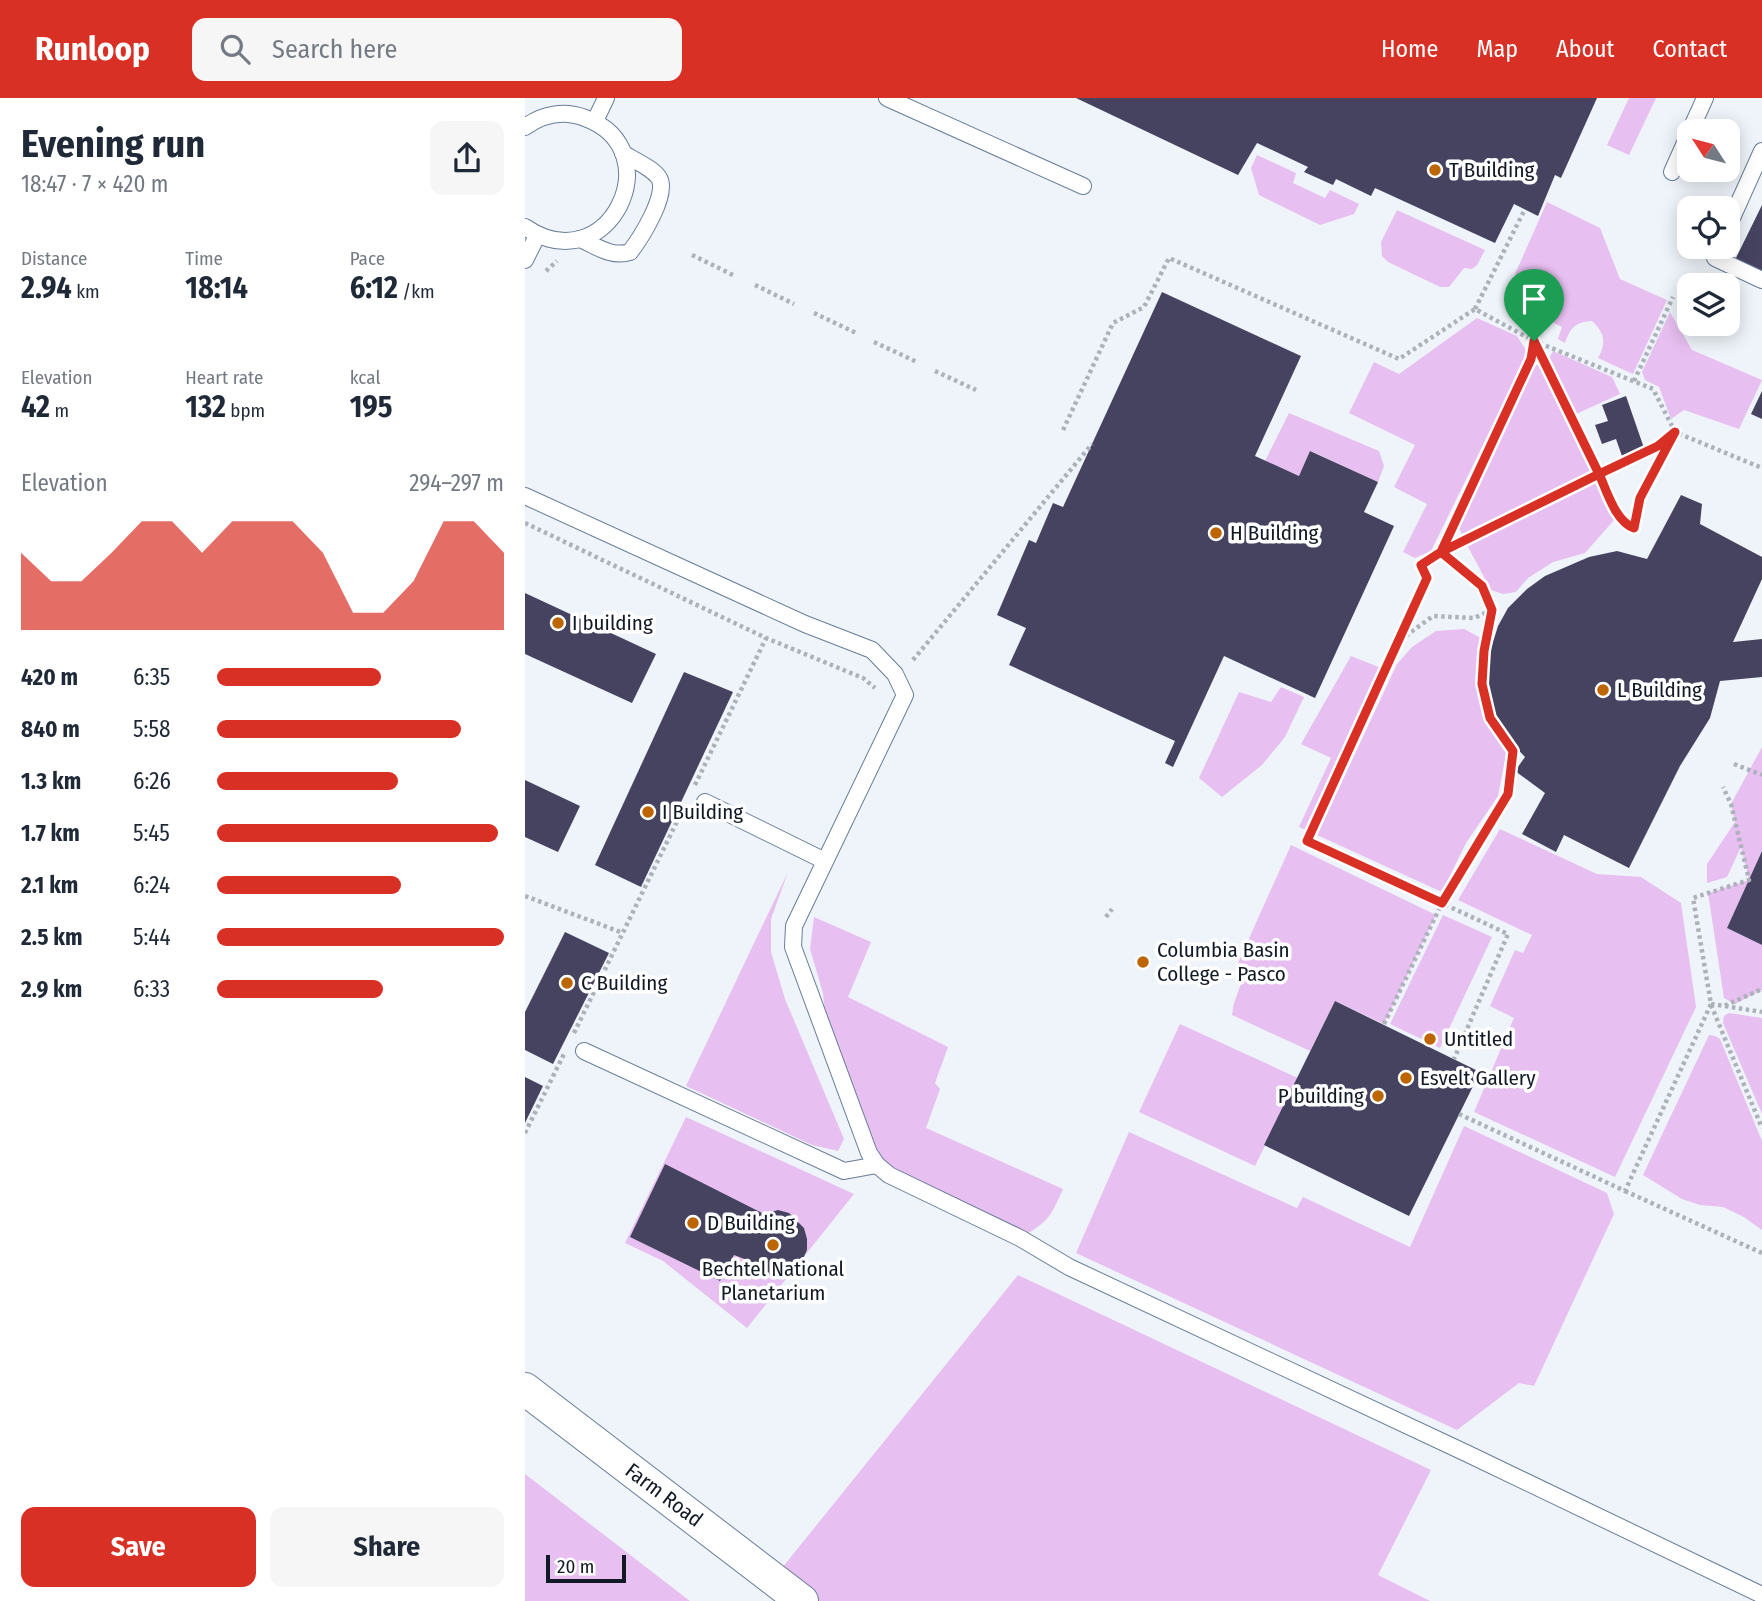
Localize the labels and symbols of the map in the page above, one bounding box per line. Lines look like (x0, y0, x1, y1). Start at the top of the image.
north arrow (1677, 119, 1739, 182)
place label: T Building (1449, 157, 1534, 183)
marker: T Building (1427, 162, 1443, 178)
pin (1504, 269, 1564, 341)
place label: H Building (1230, 520, 1318, 546)
marker: H Building (1208, 525, 1224, 541)
place label: I building (572, 610, 653, 636)
marker: I building (550, 615, 566, 631)
place label: L Building (1617, 677, 1702, 703)
marker: L Building (1595, 682, 1611, 698)
place label: I Building (662, 799, 743, 825)
marker: I Building (640, 804, 656, 820)
place label: Columbia Basin College - Pasco (1157, 937, 1290, 987)
marker: Columbia Basin College - Pasco (1135, 954, 1151, 970)
place label: C Building (581, 970, 667, 996)
marker: C Building (559, 975, 575, 991)
place label: Untitled (1444, 1026, 1513, 1052)
marker: Untitled (1422, 1031, 1438, 1047)
place label: Esvelt Gallery (1420, 1065, 1536, 1091)
marker: Esvelt Gallery (1398, 1070, 1414, 1086)
place label: P building (1278, 1083, 1364, 1109)
marker: P building (1370, 1088, 1386, 1104)
place label: D Building (707, 1210, 795, 1236)
marker: D Building (685, 1215, 701, 1231)
marker: Bechtel National Planetarium (765, 1237, 781, 1253)
place label: Bechtel National Planetarium (702, 1256, 845, 1306)
street label: Farm Road (620, 1457, 708, 1533)
scale bar (546, 1552, 627, 1584)

